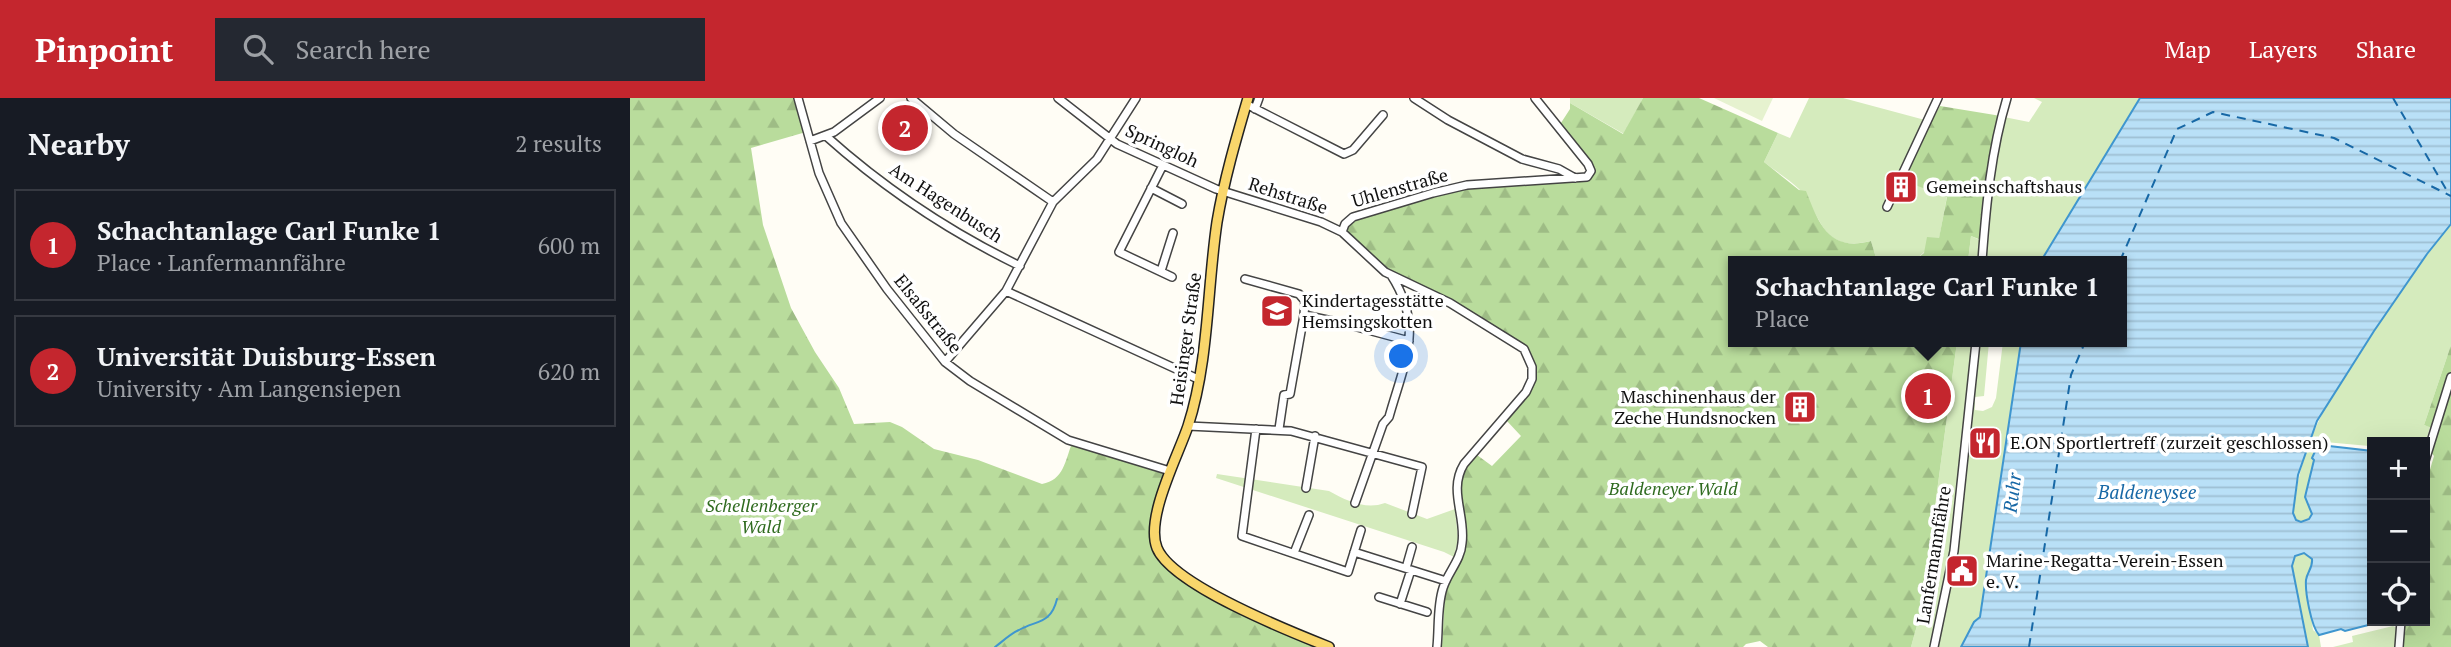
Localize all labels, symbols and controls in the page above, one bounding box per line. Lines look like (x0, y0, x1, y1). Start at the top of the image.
search box (215, 18, 705, 81)
text: Pinpoint (35, 28, 173, 71)
icon: search (239, 30, 277, 68)
text: Search here (295, 32, 431, 66)
text: Map (2164, 33, 2211, 65)
text: Layers (2249, 33, 2318, 65)
text: Share (2356, 33, 2416, 65)
pin: 2 (882, 102, 928, 154)
street label: Springloh (1122, 118, 1203, 173)
text: Nearby (28, 124, 130, 164)
text: 2 results (515, 128, 602, 159)
street label: Am Hagenbusch (885, 157, 1008, 248)
street label: Uhlenstraße (1349, 162, 1451, 212)
building icon: Gemeinschaftshaus (1882, 168, 1920, 206)
street label: Rehstraße (1246, 171, 1331, 219)
place label: Gemeinschaftshaus (1926, 174, 2082, 198)
text: Schachtanlage Carl Funke 1 (97, 213, 441, 247)
text: 1 (47, 230, 60, 261)
text: 600 m (538, 230, 600, 261)
text: Place · Lanfermannfähre (97, 247, 346, 278)
popup (1728, 256, 2127, 347)
street label: Elsaßstraße (889, 269, 968, 358)
text: Schachtanlage Carl Funke 1 (1755, 269, 2100, 303)
street label: Heisinger Straße (1164, 271, 1206, 407)
place label: Kindertagesstätte Hemsingskotten (1302, 288, 1444, 333)
school or university icon: Kindertagesstätte Hemsingskotten (1258, 292, 1296, 330)
text: Place (1755, 303, 1809, 334)
text: Universität Duisburg-Essen (97, 339, 436, 373)
your location (1384, 339, 1418, 373)
text: 2 (47, 356, 60, 387)
text: 620 m (538, 356, 600, 387)
pin: 1 (1905, 370, 1951, 422)
text: University · Am Langensiepen (97, 373, 401, 404)
place label: Maschinenhaus der Zeche Hundsnocken (1614, 384, 1776, 429)
building icon: Maschinenhaus der Zeche Hundsnocken (1781, 388, 1819, 426)
restaurant icon: E.ON Sportlertreff (zurzeit geschlossen) (1966, 424, 2004, 462)
place label: E.ON Sportlertreff (zurzeit geschlossen) (2010, 430, 2328, 454)
map controls (2367, 437, 2430, 626)
button: + (2367, 437, 2430, 500)
water label: Ruhr (1997, 471, 2026, 515)
park label: Baldeneyer Wald (1607, 476, 1738, 500)
water label: Baldeneysee (2097, 479, 2197, 504)
street label: Lanfermannfähre (1910, 484, 1956, 625)
park label: Schellenberger Wald (705, 493, 818, 538)
button: − (2367, 500, 2430, 563)
place label: Marine-Regatta-Verein-Essen e. V. (1986, 548, 2224, 593)
public building icon: Marine-Regatta-Verein-Essen e. V. (1943, 552, 1981, 590)
button: locate (2367, 563, 2430, 626)

